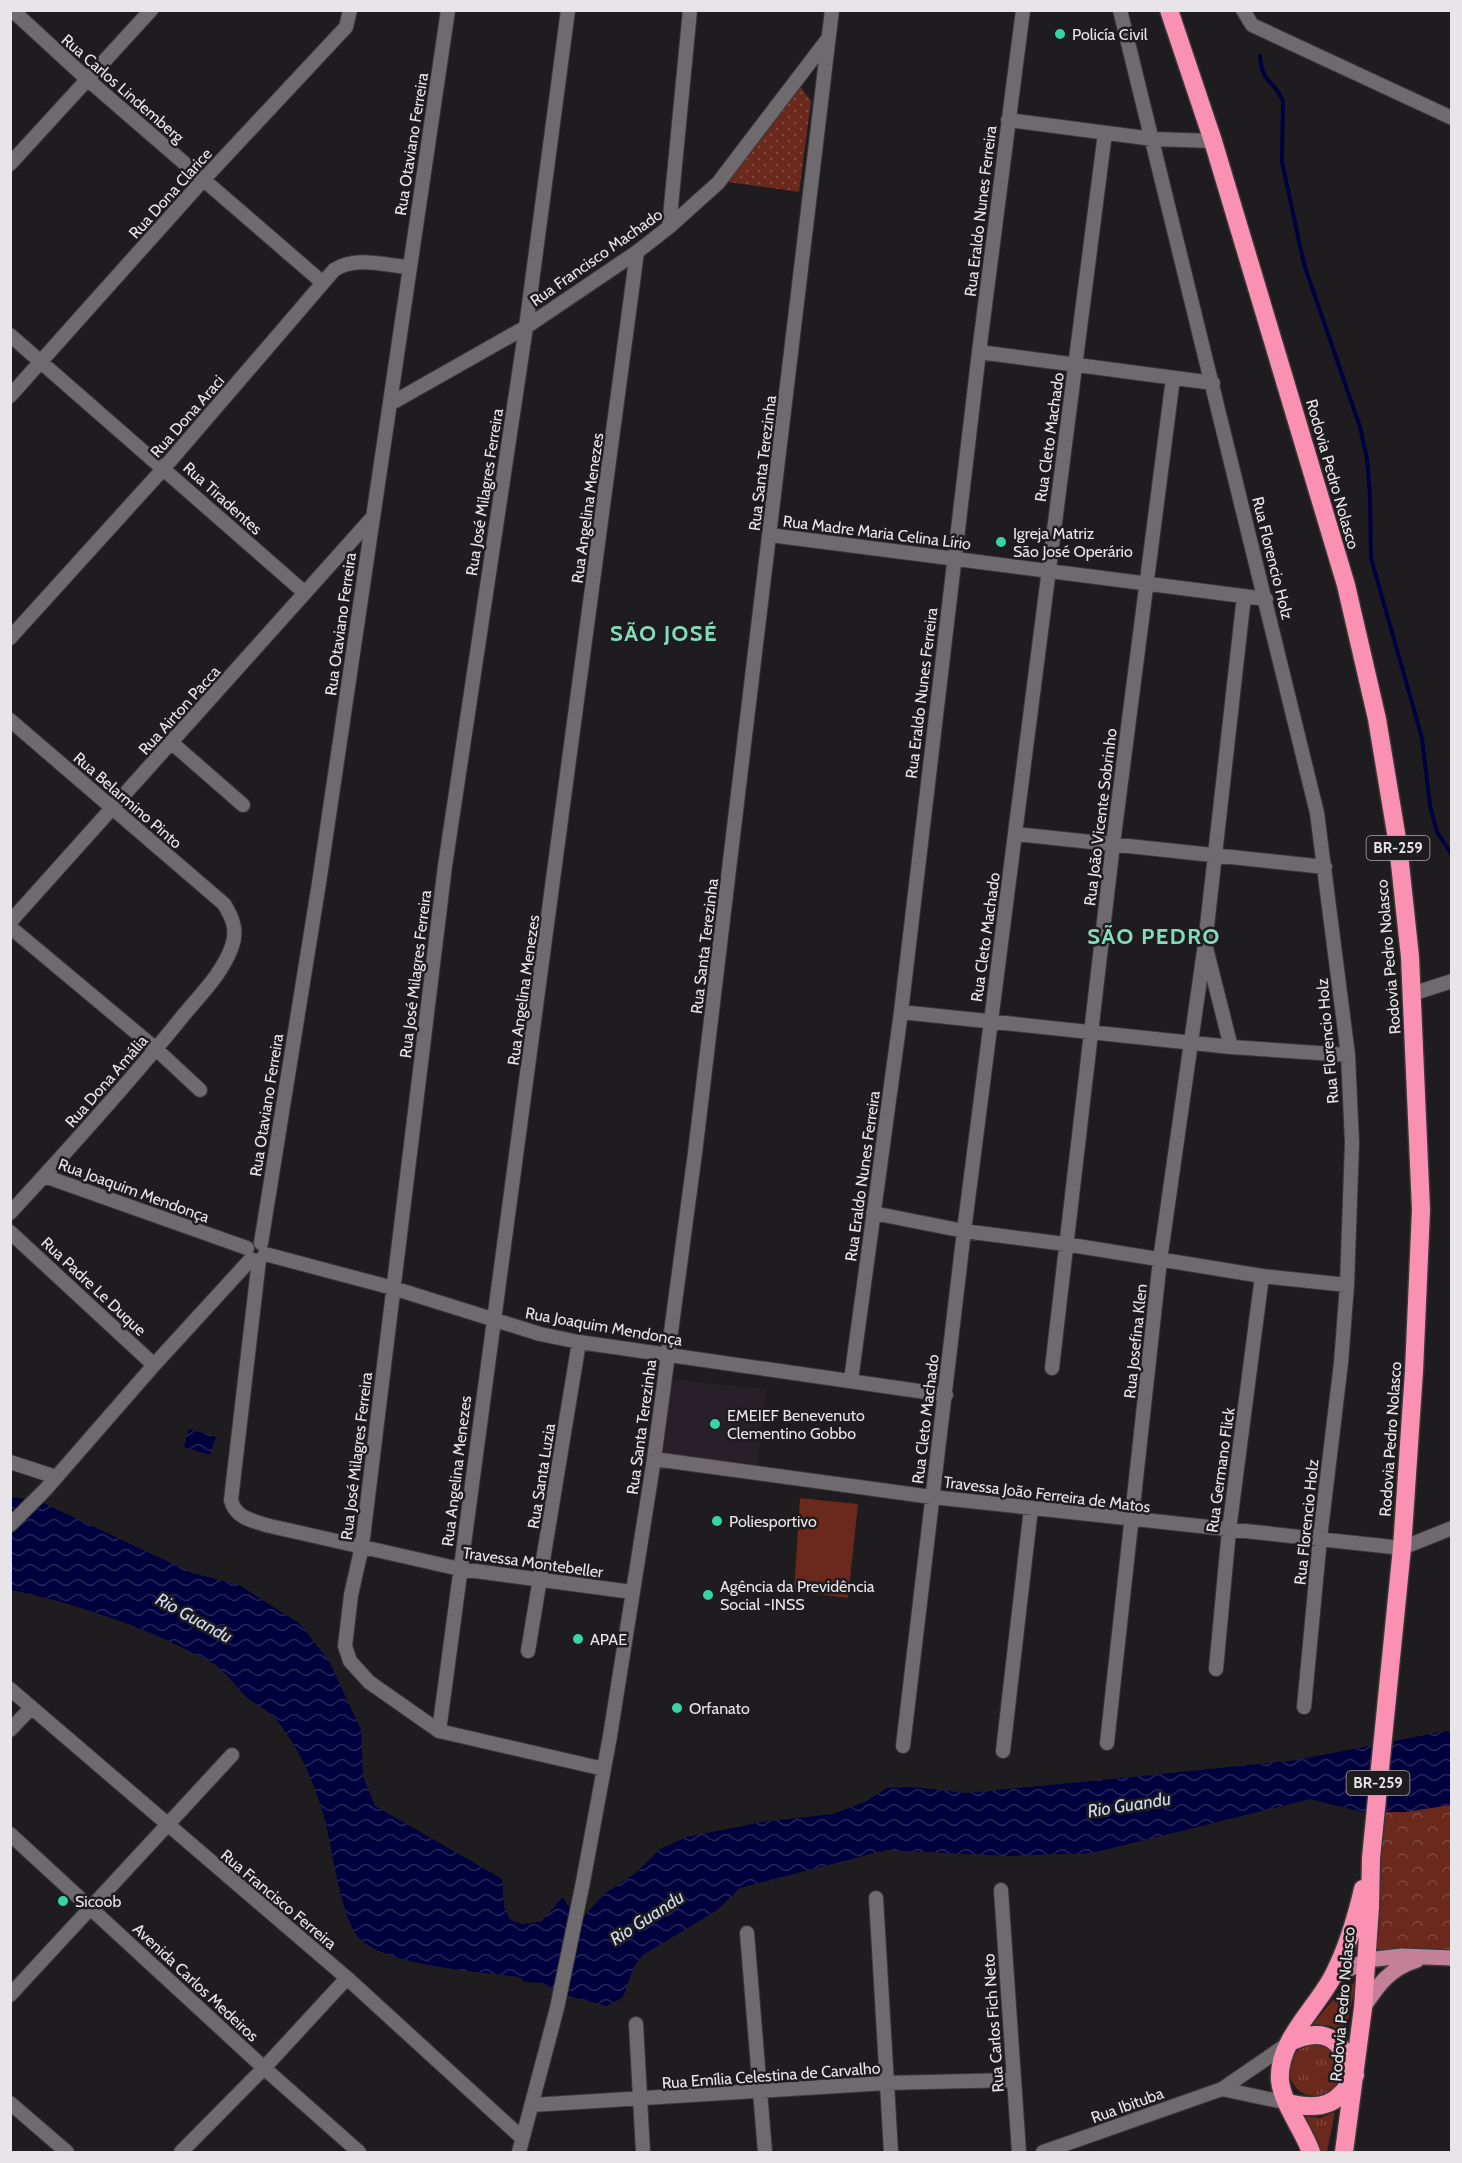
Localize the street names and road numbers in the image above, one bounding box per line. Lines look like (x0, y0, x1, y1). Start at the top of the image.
street label: Rua Carlos Lindemberg (58, 30, 189, 147)
street label: Rua Otaviano Ferreira (391, 71, 432, 217)
street label: Rua Eraldo Nunes Ferreira (961, 124, 1000, 298)
street label: Rua Dona Clarice (125, 144, 216, 242)
street label: Rua Francisco Machado (527, 204, 666, 310)
street label: Rua Dona Araci (146, 371, 228, 461)
street label: Rua Cleto Machado (1031, 371, 1068, 503)
street label: Rua Santa Terezinha (745, 394, 780, 532)
street label: Rodovia Pedro Nolasco (1302, 397, 1363, 552)
street label: Rua José Milagres Ferreira (462, 407, 507, 577)
street label: Rua Angelina Menezes (568, 431, 608, 585)
street label: Rua Tiradentes (179, 458, 266, 539)
street label: Rua Florencio Holz (1248, 495, 1297, 622)
street label: Rua Madre Maria Celina Lírio (782, 512, 972, 553)
street label: Rua Otaviano Ferreira (321, 551, 360, 697)
street label: Rua Eraldo Nunes Ferreira (902, 606, 941, 780)
street label: Rua Airton Pacca (135, 662, 224, 759)
street label: Rua João Vicente Sobrinho (1080, 727, 1121, 907)
street label: Rua Belarmino Pinto (70, 748, 186, 853)
road number: BR-259 (1366, 836, 1430, 860)
street label: Rua Cleto Machado (967, 871, 1004, 1003)
street label: Rua Santa Terezinha (687, 877, 722, 1015)
street label: Rodovia Pedro Nolasco (1372, 879, 1405, 1035)
street label: Rua José Milagres Ferreira (396, 889, 435, 1059)
street label: Rua Angelina Menezes (504, 913, 544, 1067)
street label: Rua Florencio Holz (1312, 977, 1342, 1105)
street label: Rua Dona Amália (61, 1031, 152, 1131)
street label: Rua Otaviano Ferreira (246, 1032, 287, 1178)
street label: Rua Eraldo Nunes Ferreira (841, 1089, 884, 1263)
street label: Rua Joaquim Mendonça (56, 1154, 212, 1227)
street label: Rua Padre Le Duque (37, 1233, 150, 1340)
street label: Rua Josefina Klen (1120, 1283, 1151, 1399)
street label: Rua Joaquim Mendonça (524, 1303, 684, 1350)
street label: Rua Cleto Machado (908, 1353, 943, 1485)
street label: Rua Santa Terezinha (623, 1358, 660, 1496)
street label: Rodovia Pedro Nolasco (1376, 1361, 1405, 1517)
street label: Rua José Milagres Ferreira (337, 1371, 376, 1541)
street label: Rua Angelina Menezes (438, 1394, 475, 1548)
street label: Rua Germano Flick (1202, 1406, 1239, 1534)
street label: Rua Santa Luzia (524, 1422, 559, 1530)
street label: Rua Florencio Holz (1290, 1458, 1323, 1586)
street label: Travessa João Ferreira de Matos (943, 1472, 1152, 1517)
street label: Travessa Montebeller (461, 1543, 605, 1582)
road number: BR-259 (1346, 1771, 1410, 1795)
street label: Rua Francisco Ferreira (217, 1845, 341, 1954)
street label: Avenida Carlos Medeiros (129, 1919, 263, 2046)
street label: Rodovia Pedro Nolasco (1326, 1926, 1359, 2082)
street label: Rua Carlos Fich Neto (979, 1953, 1008, 2093)
street label: Rua Emília Celestina de Carvalho (661, 2058, 881, 2093)
street label: Rua Ibituba (1088, 2083, 1166, 2127)

